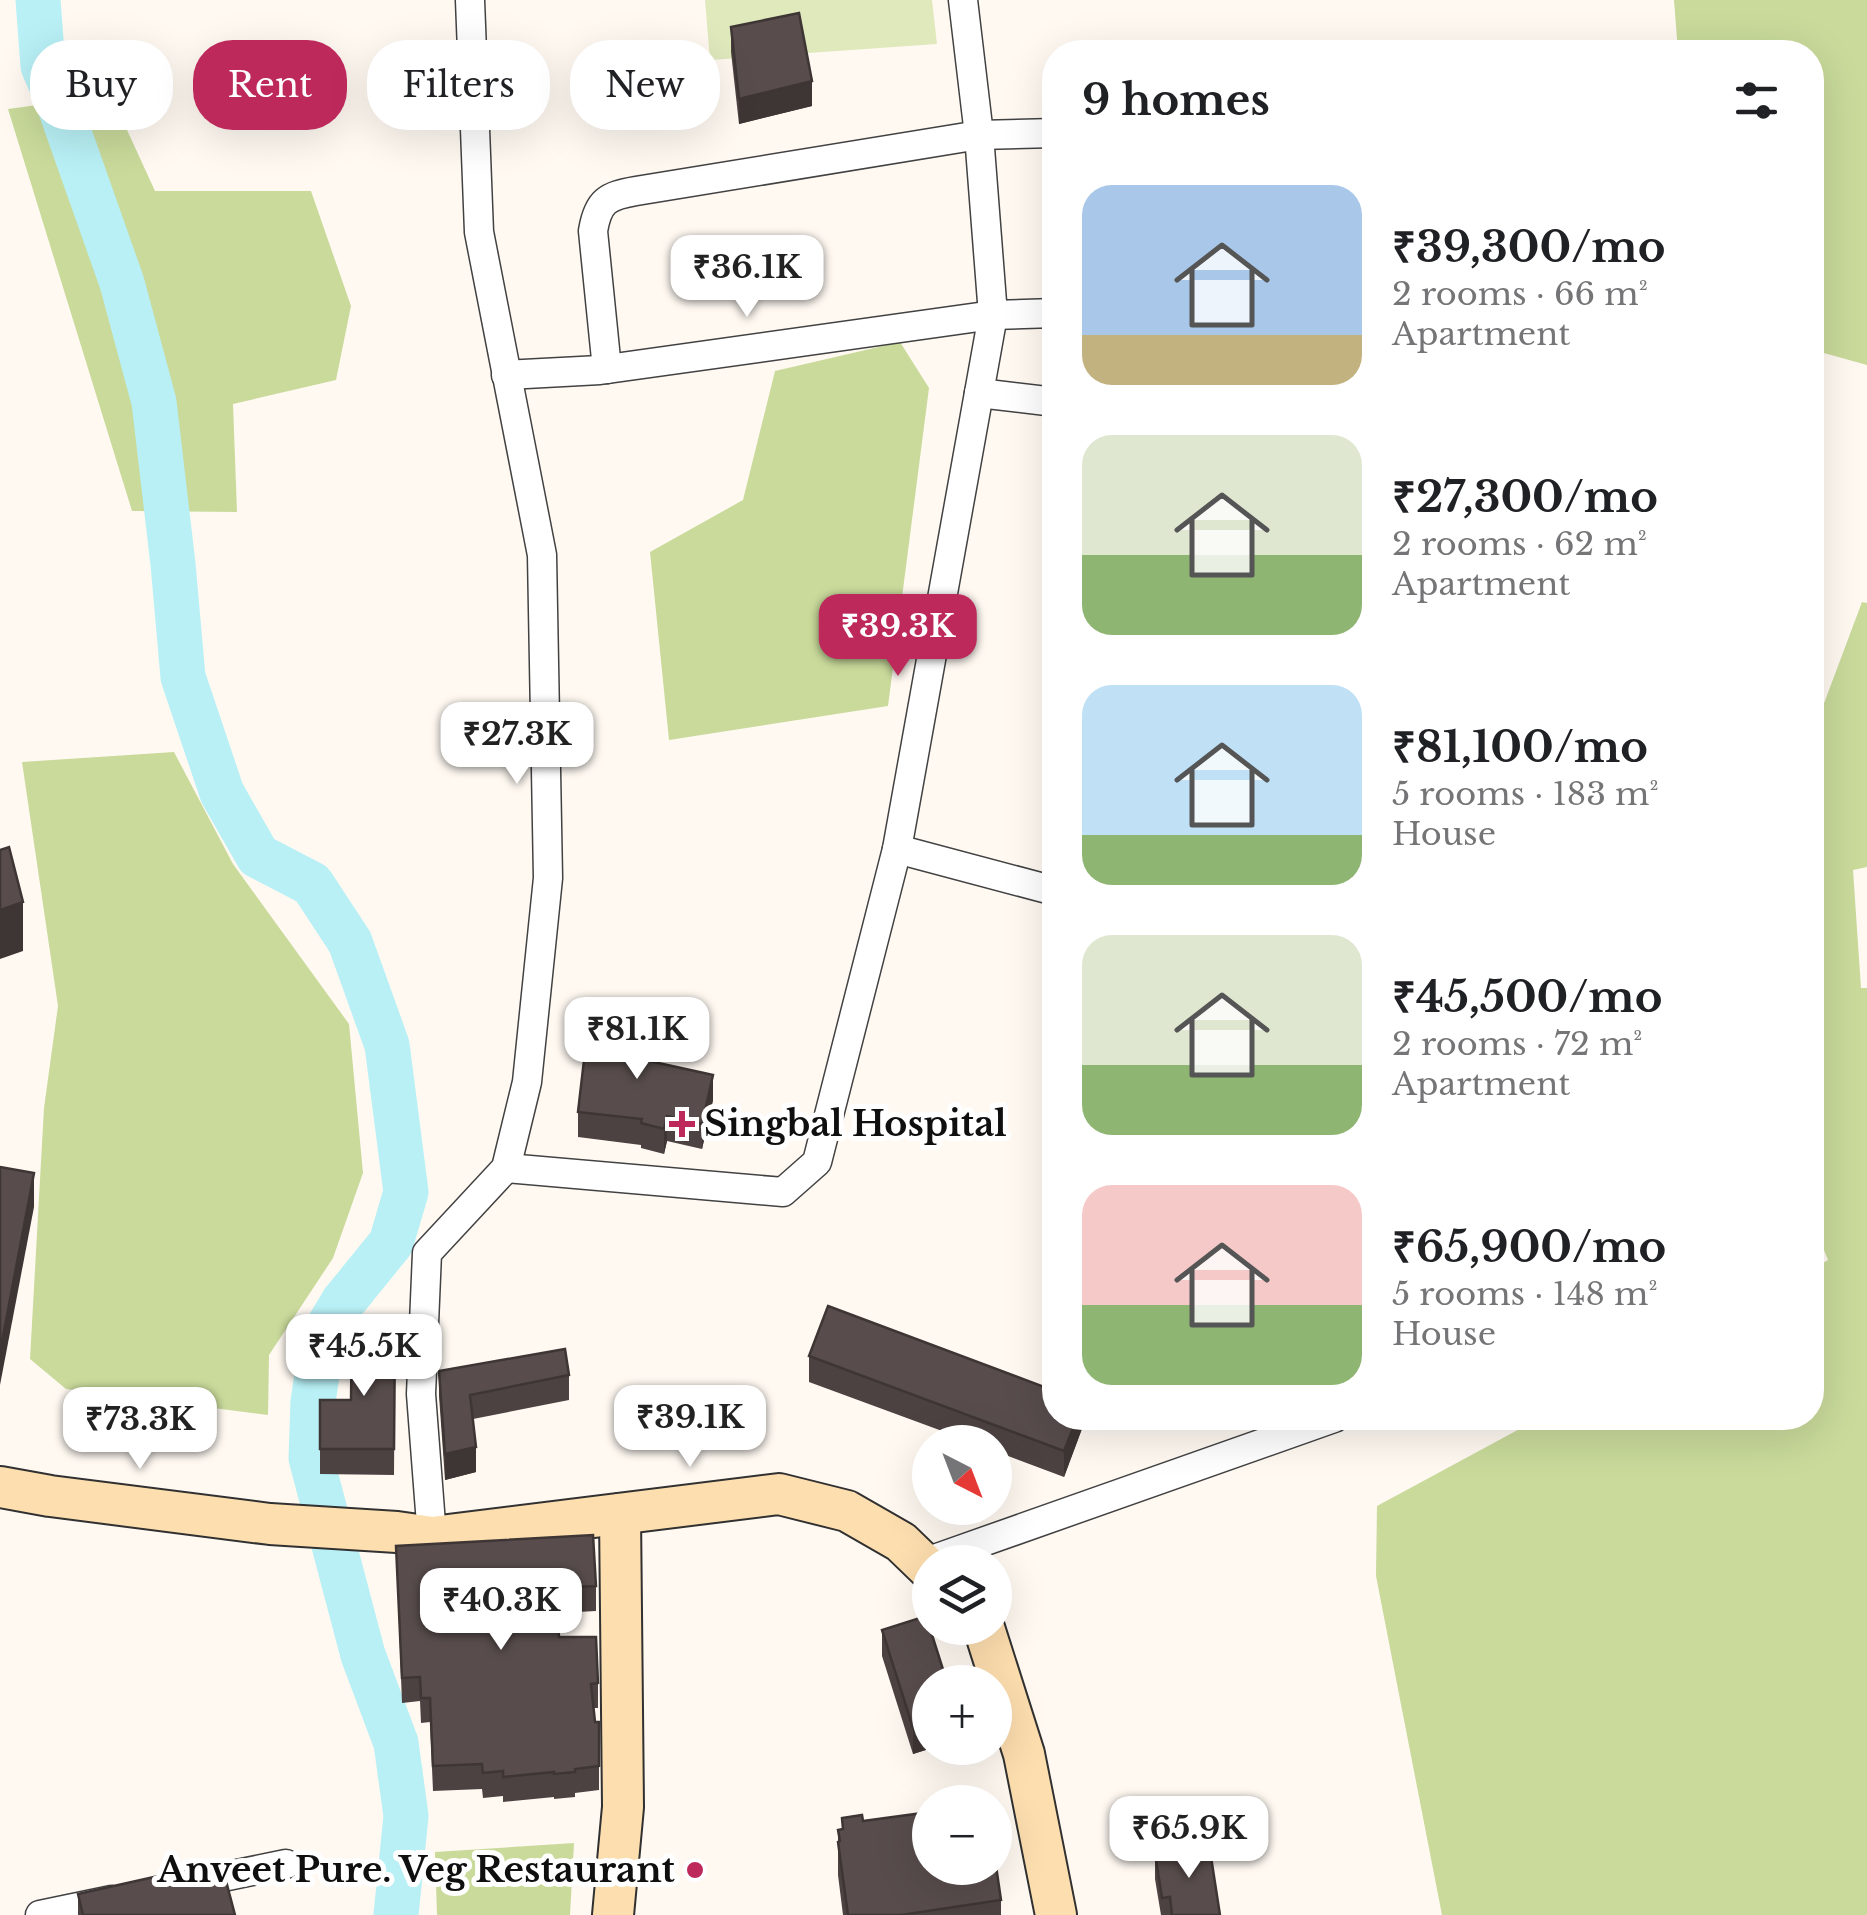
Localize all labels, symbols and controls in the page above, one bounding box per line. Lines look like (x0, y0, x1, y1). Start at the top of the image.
chip: Buy (30, 40, 173, 130)
chip: Rent (193, 40, 347, 130)
chip: Filters (367, 40, 550, 130)
chip: New (570, 40, 720, 130)
icon: filters (1729, 73, 1784, 128)
text: 9 homes (1082, 74, 1270, 126)
text: ₹39,300/mo (1392, 221, 1665, 273)
icon: home (1162, 225, 1282, 345)
pin: ₹36.1K (666, 235, 828, 320)
text: ₹36.1K (693, 247, 801, 287)
text: 2 rooms · 66 m² (1392, 274, 1648, 314)
text: Apartment (1392, 314, 1570, 354)
text: ₹27,300/mo (1392, 471, 1658, 523)
icon: home (1162, 475, 1282, 595)
text: 2 rooms · 62 m² (1392, 524, 1647, 564)
text: Apartment (1392, 564, 1570, 604)
pin: ₹39.3K (817, 594, 979, 679)
text: ₹39.3K (841, 606, 955, 646)
pin: ₹27.3K (436, 702, 598, 787)
text: ₹27.3K (463, 714, 571, 754)
text: ₹81,100/mo (1392, 721, 1648, 773)
icon: home (1162, 725, 1282, 845)
text: 5 rooms · 183 m² (1392, 774, 1659, 814)
text: House (1392, 814, 1496, 854)
text: ₹45,500/mo (1392, 971, 1663, 1023)
icon: home (1162, 975, 1282, 1095)
pin: ₹81.1K (556, 997, 718, 1082)
text: ₹81.1K (586, 1009, 688, 1049)
text: 2 rooms · 72 m² (1392, 1024, 1642, 1064)
text: Apartment (1392, 1064, 1570, 1104)
place label: Singbal Hospital (704, 1102, 1007, 1145)
marker: Singbal Hospital (669, 1111, 695, 1137)
text: ₹65,900/mo (1392, 1221, 1666, 1273)
icon: home (1162, 1225, 1282, 1345)
text: 5 rooms · 148 m² (1392, 1274, 1658, 1314)
pin: ₹45.5K (283, 1314, 445, 1399)
text: House (1392, 1314, 1496, 1354)
text: ₹45.5K (308, 1326, 420, 1366)
pin: ₹39.1K (609, 1385, 771, 1470)
pin: ₹73.3K (59, 1387, 221, 1472)
text: ₹39.1K (636, 1397, 744, 1437)
text: ₹73.3K (85, 1399, 195, 1439)
north arrow (912, 1425, 1012, 1525)
map controls (912, 1425, 1012, 1885)
button: layers (912, 1545, 1012, 1645)
pin: ₹40.3K (420, 1568, 582, 1653)
text: ₹40.3K (442, 1580, 560, 1620)
button: + (912, 1665, 1012, 1765)
button: − (912, 1785, 1012, 1885)
pin: ₹65.9K (1108, 1796, 1270, 1881)
text: ₹65.9K (1131, 1808, 1247, 1848)
place label: Anveet Pure. Veg Restaurant (156, 1848, 676, 1891)
marker: Anveet Pure. Veg Restaurant (684, 1859, 706, 1881)

